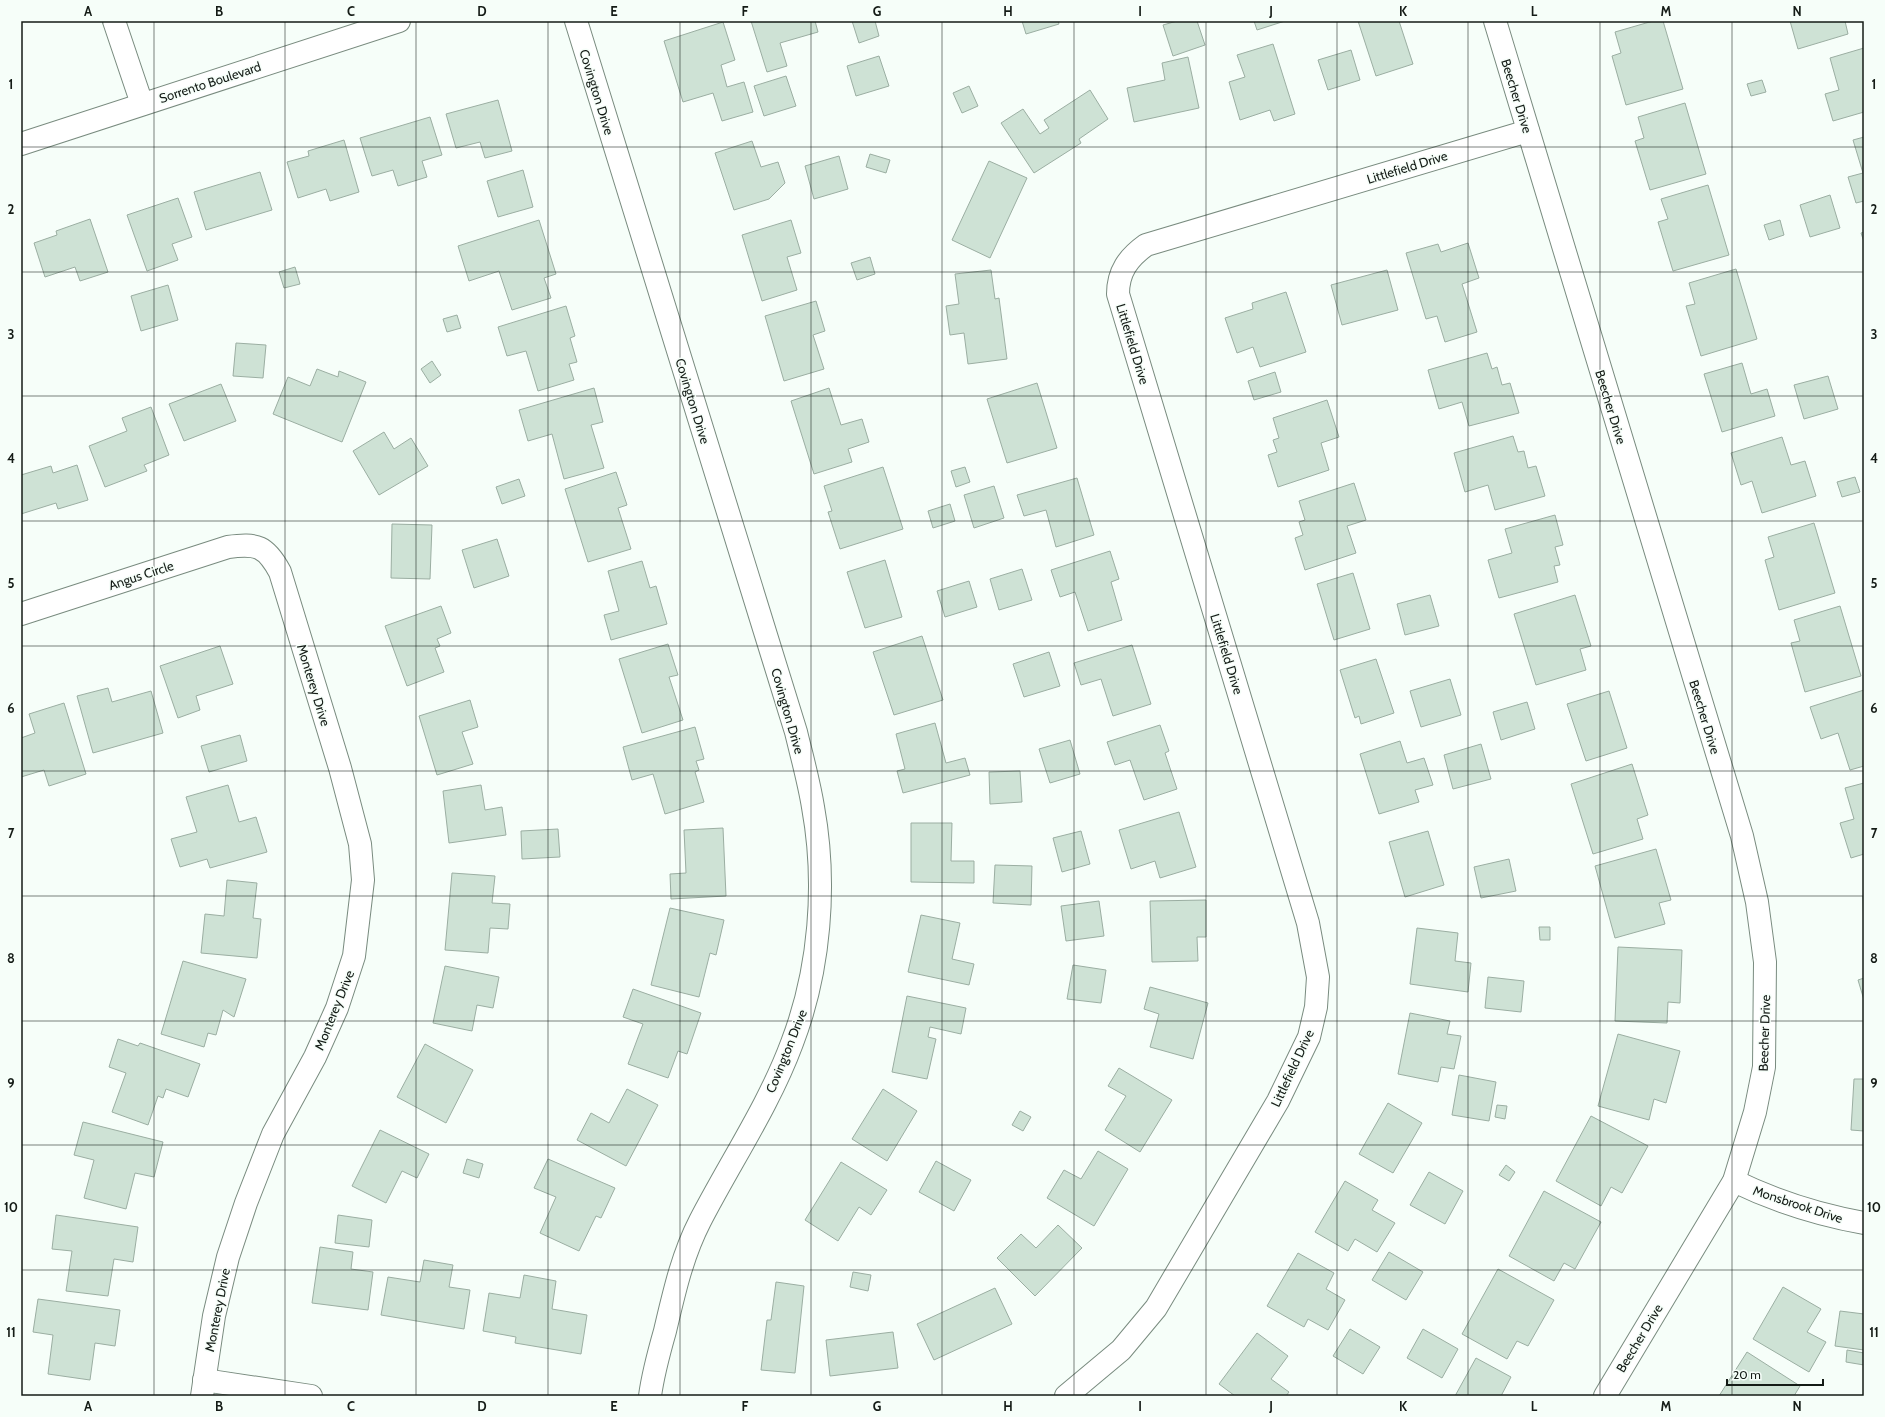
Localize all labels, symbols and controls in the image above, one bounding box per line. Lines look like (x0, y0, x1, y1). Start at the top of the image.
text: A (84, 3, 93, 19)
text: B (215, 3, 223, 19)
text: C (347, 3, 355, 19)
text: D (477, 3, 487, 19)
text: E (610, 3, 618, 19)
text: F (742, 3, 749, 19)
text: G (873, 3, 882, 19)
text: H (1003, 3, 1013, 19)
text: I (1138, 3, 1142, 19)
text: J (1268, 3, 1273, 19)
text: K (1399, 3, 1408, 19)
text: L (1531, 3, 1538, 19)
text: M (1661, 3, 1672, 19)
text: N (1792, 3, 1802, 19)
street label: Covington Drive (576, 47, 618, 137)
street label: Beecher Drive (1498, 57, 1536, 135)
street label: Sorrento Boulevard (157, 58, 263, 106)
text: 1 (9, 76, 13, 92)
text: 1 (1872, 76, 1876, 92)
street label: Littlefield Drive (1365, 147, 1450, 187)
text: 2 (8, 201, 15, 217)
text: 2 (1871, 201, 1878, 217)
street label: Littlefield Drive (1113, 302, 1153, 387)
text: 3 (7, 326, 15, 342)
text: 3 (1870, 326, 1878, 342)
street label: Covington Drive (672, 356, 714, 446)
street label: Beecher Drive (1592, 368, 1630, 446)
text: 4 (7, 450, 15, 466)
text: 4 (1870, 450, 1878, 466)
street label: Angus Circle (106, 557, 176, 593)
text: 5 (8, 575, 15, 591)
text: 5 (1871, 575, 1878, 591)
street label: Littlefield Drive (1207, 612, 1247, 697)
street label: Monterey Drive (294, 642, 334, 728)
street label: Covington Drive (768, 666, 808, 756)
street label: Beecher Drive (1686, 678, 1724, 756)
text: 6 (7, 700, 15, 716)
text: 6 (1870, 700, 1878, 716)
text: 7 (8, 825, 15, 841)
text: 7 (1871, 825, 1878, 841)
text: 8 (7, 950, 15, 966)
text: 8 (1870, 950, 1878, 966)
street label: Monterey Drive (311, 967, 357, 1052)
street label: Beecher Drive (1755, 994, 1773, 1072)
street label: Covington Drive (762, 1007, 810, 1095)
street label: Littlefield Drive (1267, 1026, 1317, 1109)
text: 9 (7, 1075, 15, 1091)
text: 9 (1870, 1075, 1878, 1091)
street label: Monsbrook Drive (1751, 1182, 1845, 1226)
text: 10 (4, 1199, 18, 1215)
text: 10 (1867, 1199, 1881, 1215)
street label: Monterey Drive (201, 1266, 233, 1353)
street label: Beecher Drive (1612, 1301, 1666, 1375)
text: 11 (6, 1324, 16, 1340)
text: 11 (1869, 1324, 1879, 1340)
scale bar (1727, 1361, 1823, 1387)
text: 20 m (1733, 1367, 1761, 1382)
text: A (84, 1398, 93, 1414)
text: B (215, 1398, 223, 1414)
text: C (347, 1398, 355, 1414)
text: D (477, 1398, 487, 1414)
text: E (610, 1398, 618, 1414)
text: F (742, 1398, 749, 1414)
text: G (873, 1398, 882, 1414)
text: H (1003, 1398, 1013, 1414)
text: I (1138, 1398, 1142, 1414)
text: J (1268, 1398, 1273, 1414)
text: K (1399, 1398, 1408, 1414)
text: L (1531, 1398, 1538, 1414)
text: M (1661, 1398, 1672, 1414)
text: N (1792, 1398, 1802, 1414)

